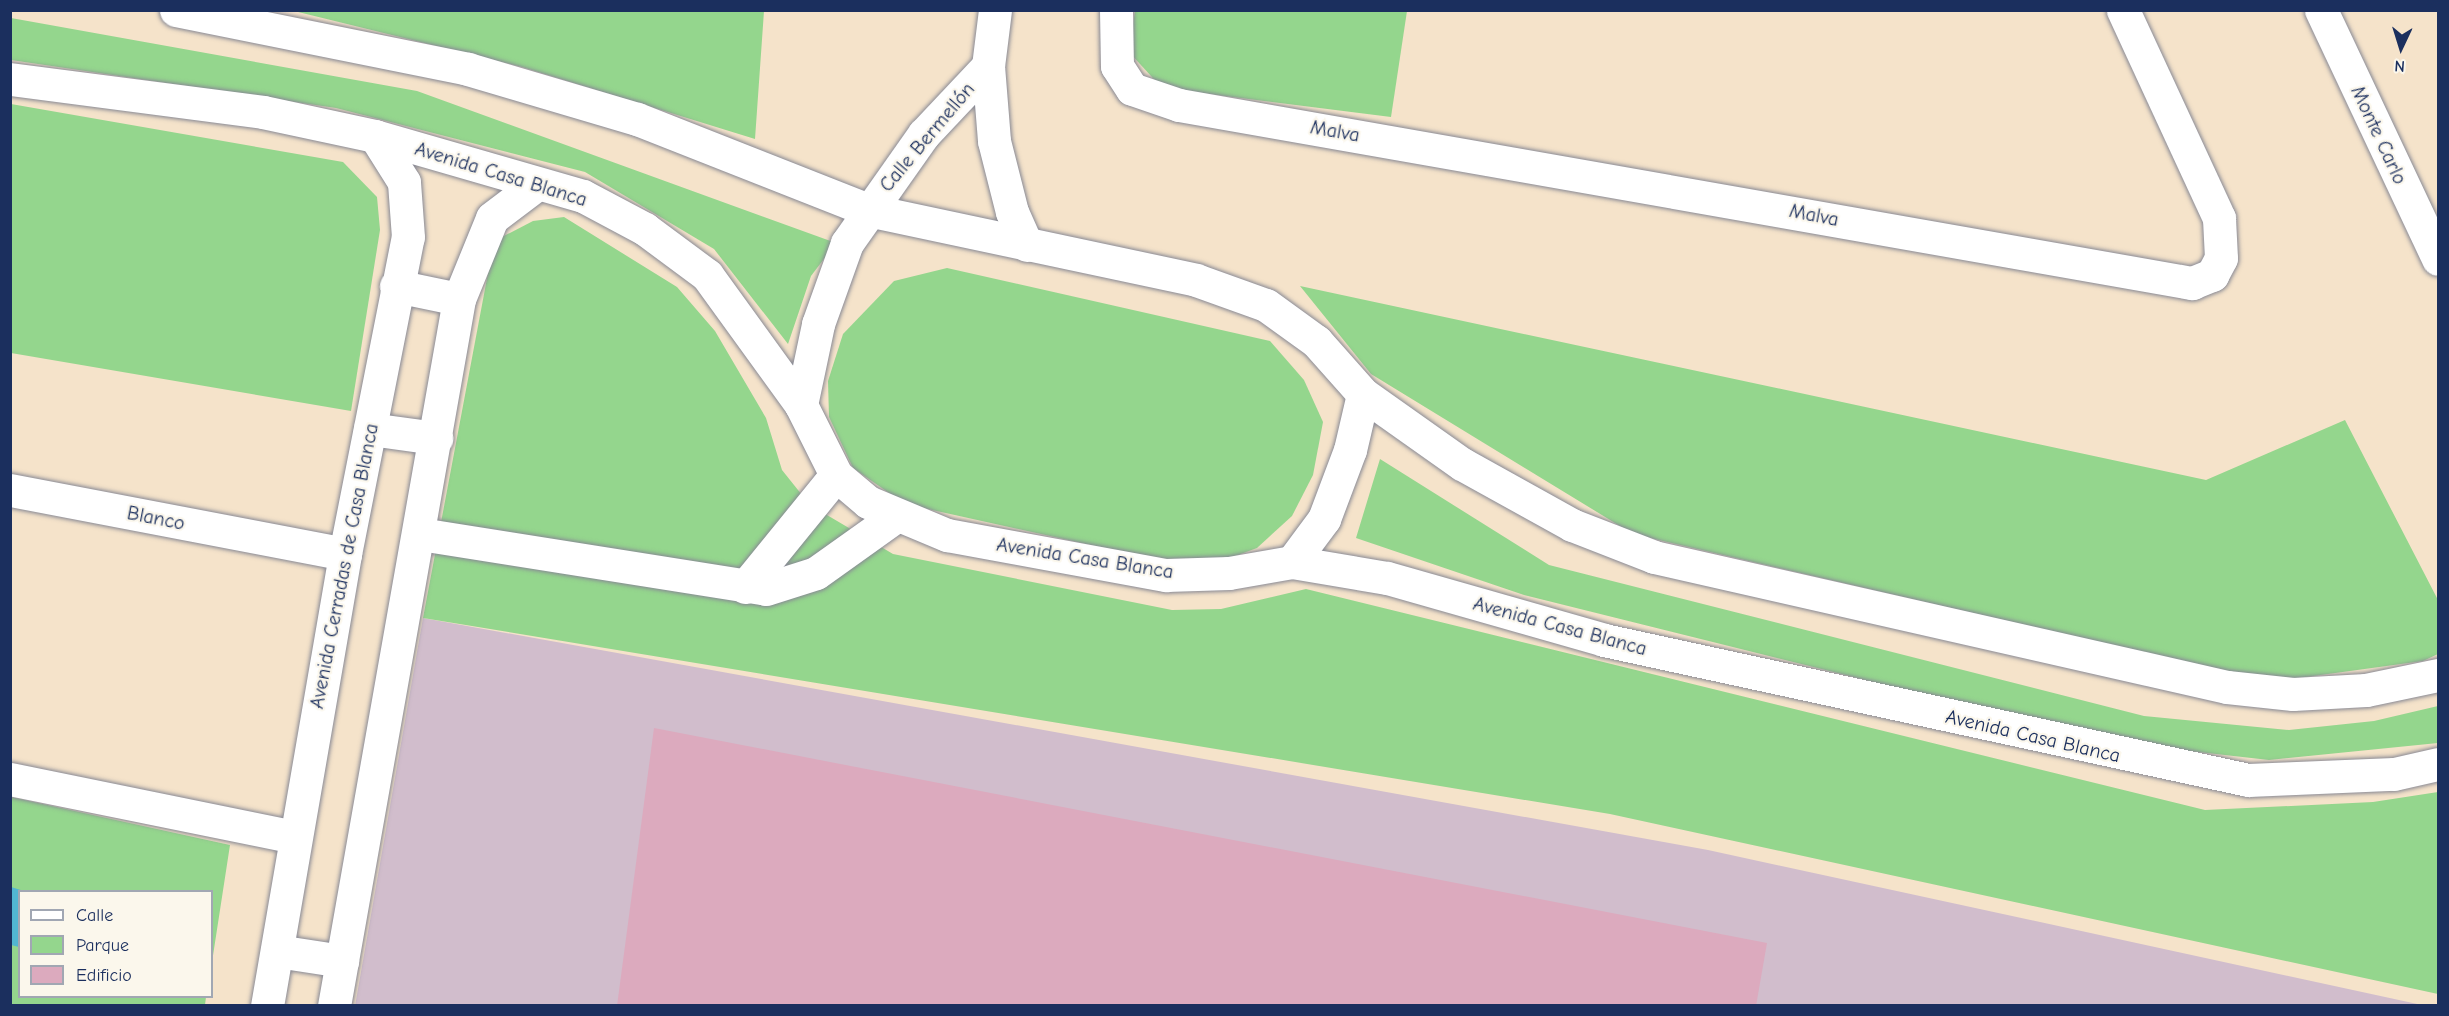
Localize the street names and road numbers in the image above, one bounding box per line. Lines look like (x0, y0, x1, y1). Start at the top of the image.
street label: Calle Bermellón (874, 77, 980, 197)
street label: Monte Carlo (2346, 82, 2412, 188)
street label: Malva (1308, 115, 1362, 147)
street label: Avenida Casa Blanca (412, 136, 590, 212)
street label: Malva (1787, 198, 1841, 232)
street label: Avenida Cerradas de Casa Blanca (305, 421, 383, 711)
street label: Blanco (125, 501, 187, 535)
street label: Avenida Casa Blanca (995, 532, 1175, 584)
street label: Avenida Casa Blanca (1471, 591, 1649, 661)
street label: Avenida Casa Blanca (1943, 704, 2123, 768)

